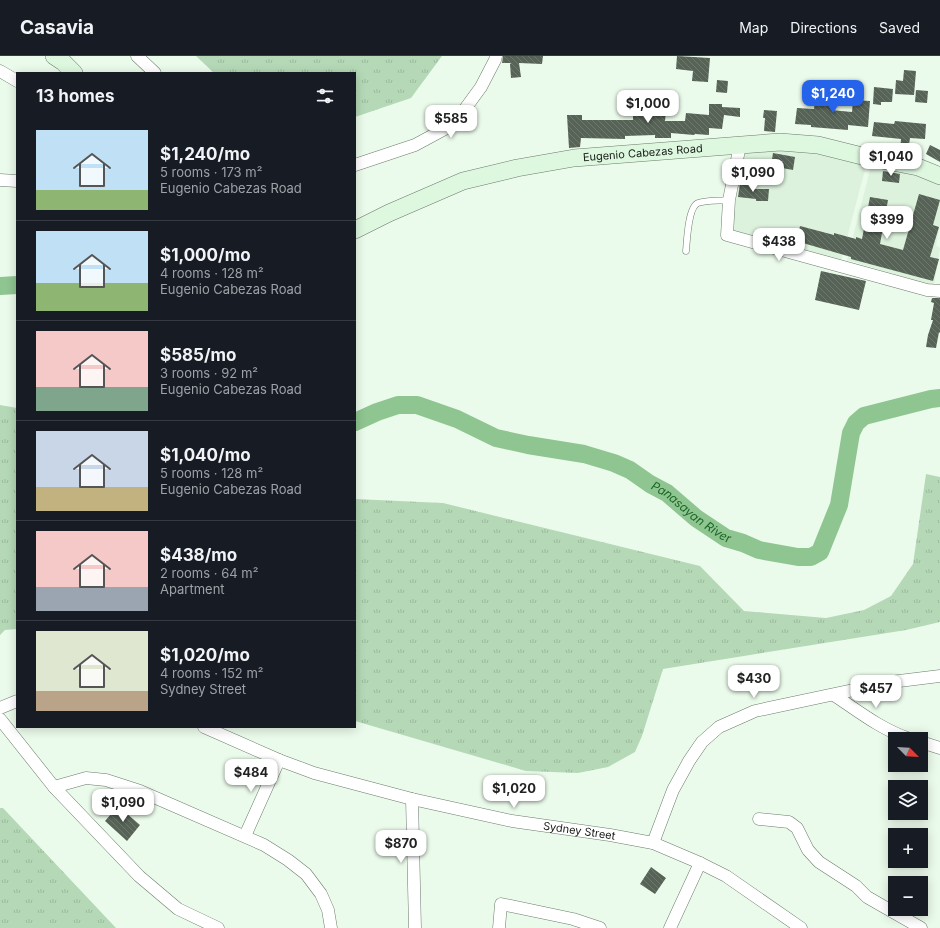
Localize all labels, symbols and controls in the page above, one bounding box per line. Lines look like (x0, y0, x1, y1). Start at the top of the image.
text: Casavia (20, 16, 94, 39)
text: Map (739, 19, 768, 36)
text: Directions (790, 19, 857, 36)
text: Saved (879, 19, 920, 36)
pin: $1,240 (800, 80, 866, 114)
icon: filters (314, 85, 336, 107)
text: $1,240 (811, 85, 855, 101)
text: 13 homes (36, 86, 115, 106)
pin: $1,000 (615, 90, 681, 124)
text: $1,000 (626, 95, 670, 111)
pin: $585 (427, 105, 475, 139)
text: $585 (434, 110, 468, 126)
street label: Eugenio Cabezas Road (582, 141, 703, 164)
pin: $1,040 (858, 143, 924, 177)
text: $1,240/mo (160, 144, 250, 164)
icon: home (68, 146, 116, 194)
text: $1,040 (869, 148, 913, 164)
pin: $1,090 (720, 159, 786, 193)
text: 5 rooms · 173 m² (160, 164, 262, 180)
text: $1,090 (731, 164, 775, 180)
text: Eugenio Cabezas Road (160, 180, 302, 196)
pin: $399 (863, 206, 911, 240)
text: $399 (870, 211, 904, 227)
pin: $438 (755, 228, 803, 262)
text: $438 (762, 233, 796, 249)
text: $1,000/mo (160, 245, 251, 265)
icon: home (68, 247, 116, 295)
text: 4 rooms · 128 m² (160, 265, 264, 281)
text: Eugenio Cabezas Road (160, 281, 302, 297)
text: $585/mo (160, 345, 236, 365)
icon: home (68, 347, 116, 395)
text: 3 rooms · 92 m² (160, 365, 258, 381)
text: Eugenio Cabezas Road (160, 381, 302, 397)
text: $1,040/mo (160, 445, 251, 465)
icon: home (68, 447, 116, 495)
text: 5 rooms · 128 m² (160, 465, 263, 481)
water label: Panasayan River (649, 478, 733, 546)
text: Eugenio Cabezas Road (160, 481, 302, 497)
text: $438/mo (160, 545, 237, 565)
icon: home (68, 547, 116, 595)
text: 2 rooms · 64 m² (160, 565, 258, 581)
text: Apartment (160, 581, 225, 597)
text: $1,020/mo (160, 645, 250, 665)
icon: home (68, 647, 116, 695)
text: 4 rooms · 152 m² (160, 665, 264, 681)
pin: $430 (730, 665, 778, 699)
text: $430 (737, 670, 771, 686)
pin: $457 (852, 675, 900, 709)
text: $457 (859, 680, 893, 696)
text: Sydney Street (160, 681, 246, 697)
north arrow (888, 732, 928, 772)
map controls (888, 732, 928, 916)
pin: $484 (227, 759, 275, 793)
text: $484 (234, 764, 268, 780)
pin: $1,020 (481, 775, 547, 809)
text: $1,020 (492, 780, 536, 796)
button: layers (888, 780, 928, 820)
pin: $1,090 (90, 789, 156, 823)
text: $1,090 (101, 794, 145, 810)
street label: Sydney Street (542, 819, 617, 843)
button: + (888, 828, 928, 868)
pin: $870 (377, 830, 425, 864)
text: $870 (384, 835, 418, 851)
button: − (888, 876, 928, 916)

